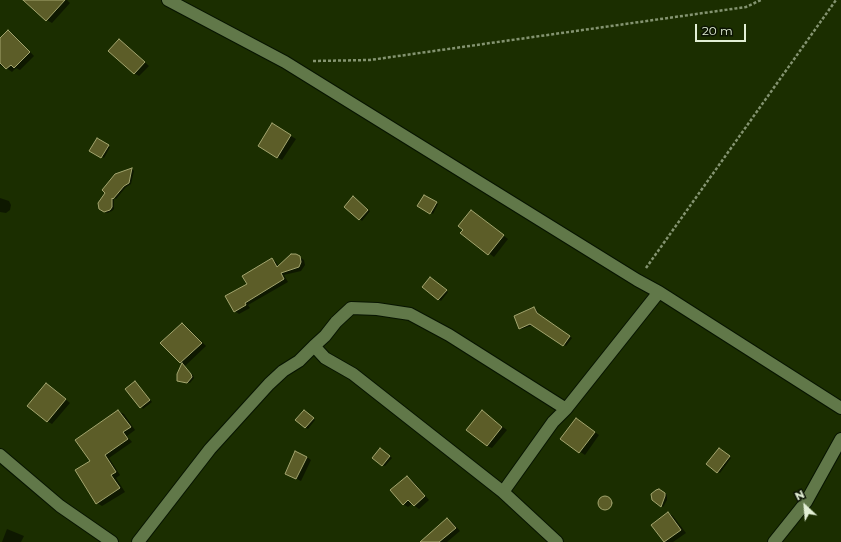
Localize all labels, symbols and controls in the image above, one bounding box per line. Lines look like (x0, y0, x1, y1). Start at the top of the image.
scale bar (697, 16, 748, 42)
text: 20 m (702, 23, 733, 38)
north arrow (785, 486, 825, 526)
text: N (793, 487, 807, 503)

